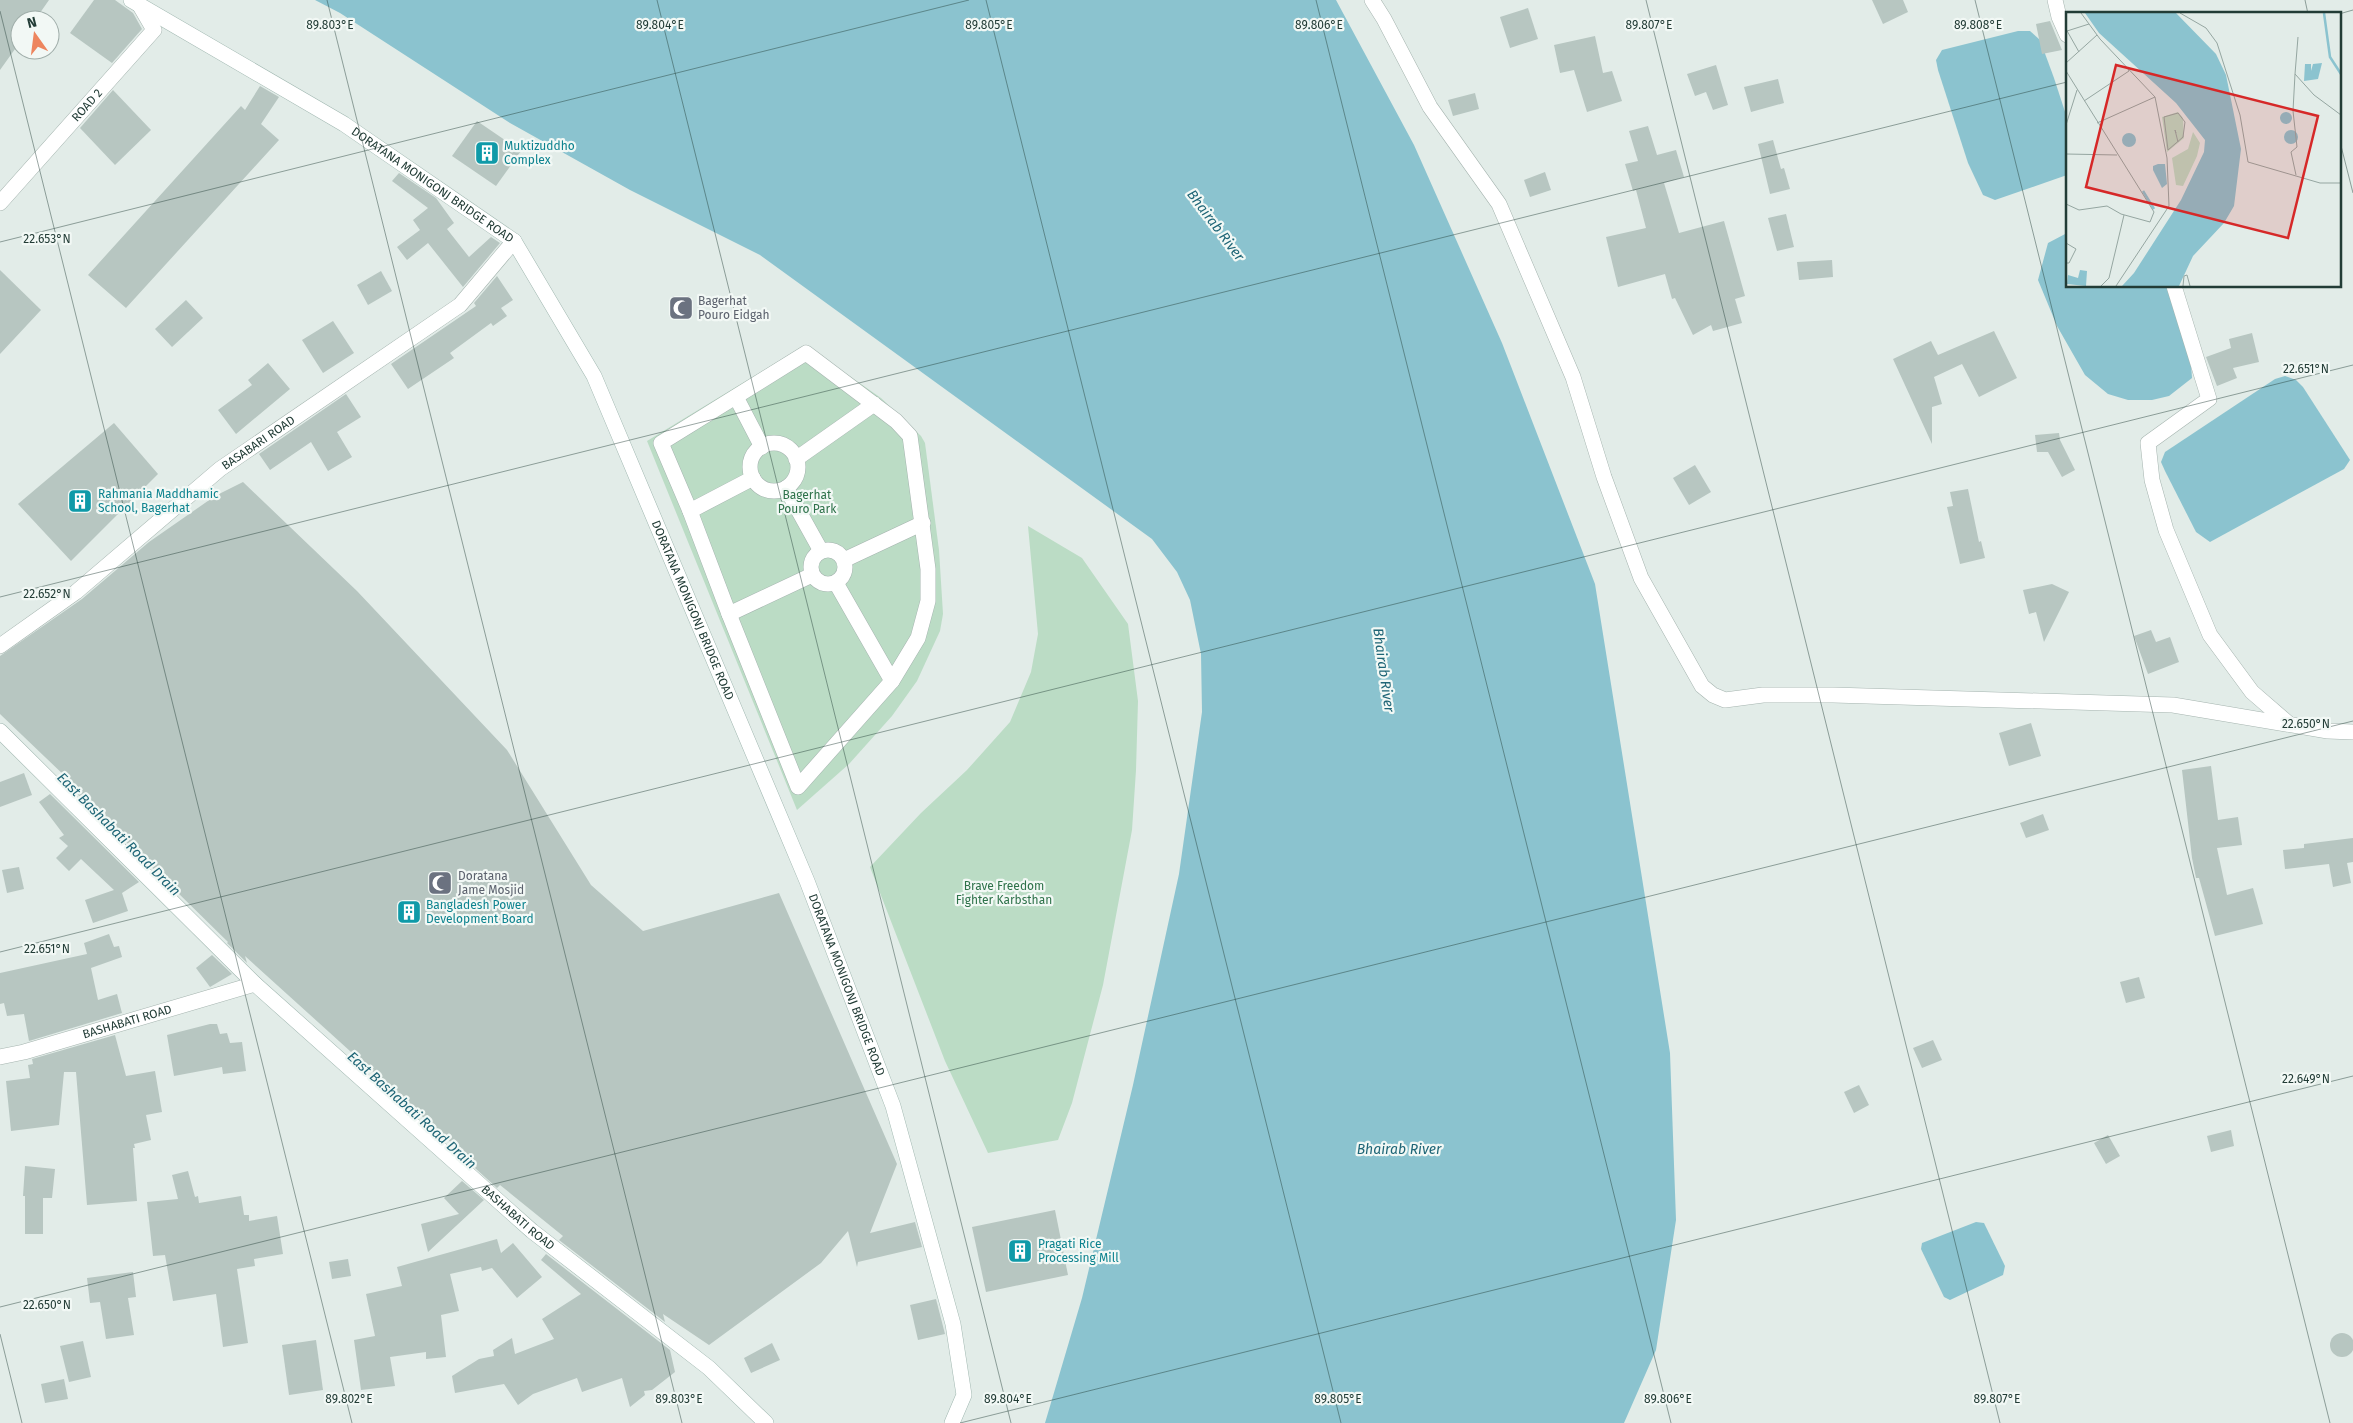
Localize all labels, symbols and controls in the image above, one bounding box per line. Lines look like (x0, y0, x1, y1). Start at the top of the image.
north arrow (10, 10, 60, 60)
inset map (2066, 12, 2340, 288)
text: N (25, 13, 39, 32)
text: 89.803°E (306, 18, 354, 32)
text: 89.804°E (636, 18, 684, 32)
text: 89.805°E (965, 18, 1013, 32)
text: 89.806°E (1295, 18, 1343, 32)
text: 89.807°E (1626, 18, 1672, 32)
text: 89.808°E (1954, 18, 2002, 32)
street label: ROAD 2 (69, 86, 105, 124)
street label: DORATANA MONIGONJ BRIDGE ROAD (349, 124, 517, 246)
place label: Muktizuddho Complex (504, 139, 575, 167)
building icon: Muktizuddho Complex (474, 140, 500, 166)
water label: Bhairab River (1183, 186, 1248, 265)
text: 22.653°N (23, 232, 71, 246)
place label: Bagerhat Pouro Eidgah (698, 294, 770, 322)
mosque icon: Bagerhat Pouro Eidgah (668, 295, 694, 321)
text: 22.651°N (2283, 362, 2329, 376)
street label: BASABARI ROAD (219, 413, 298, 473)
place label: Rahmania Maddhamic School, Bagerhat (98, 487, 219, 515)
building icon: Rahmania Maddhamic School, Bagerhat (67, 488, 93, 514)
park label: Bagerhat Pouro Park (778, 488, 837, 516)
street label: DORATANA MONIGONJ BRIDGE ROAD (649, 518, 737, 702)
text: 22.652°N (23, 587, 71, 601)
water label: Bhairab River (1369, 627, 1398, 714)
text: 22.650°N (2282, 717, 2330, 731)
water label: East Bashabati Road Drain (53, 769, 184, 900)
place label: Doratana Jame Mosjid (458, 869, 524, 897)
mosque icon: Doratana Jame Mosjid (427, 870, 453, 896)
park label: Brave Freedom Fighter Karbsthan (956, 879, 1052, 907)
street label: DORATANA MONIGONJ BRIDGE ROAD (806, 892, 888, 1078)
place label: Bangladesh Power Development Board (426, 898, 534, 926)
building icon: Bangladesh Power Development Board (396, 899, 422, 925)
text: 22.651°N (24, 942, 70, 956)
street label: BASHABATI ROAD (81, 1002, 174, 1041)
water label: East Bashabati Road Drain (344, 1048, 480, 1173)
text: 22.649°N (2282, 1072, 2330, 1086)
water label: Bhairab River (1357, 1141, 1442, 1158)
street label: BASHABATI ROAD (478, 1182, 558, 1253)
place label: Pragati Rice Processing Mill (1038, 1237, 1119, 1265)
building icon: Pragati Rice Processing Mill (1007, 1238, 1033, 1264)
text: 22.650°N (23, 1298, 71, 1312)
text: 89.802°E (325, 1392, 373, 1406)
text: 89.803°E (655, 1392, 703, 1406)
text: 89.804°E (984, 1392, 1032, 1406)
text: 89.805°E (1314, 1392, 1362, 1406)
text: 89.806°E (1644, 1392, 1692, 1406)
text: 89.807°E (1974, 1392, 2020, 1406)

